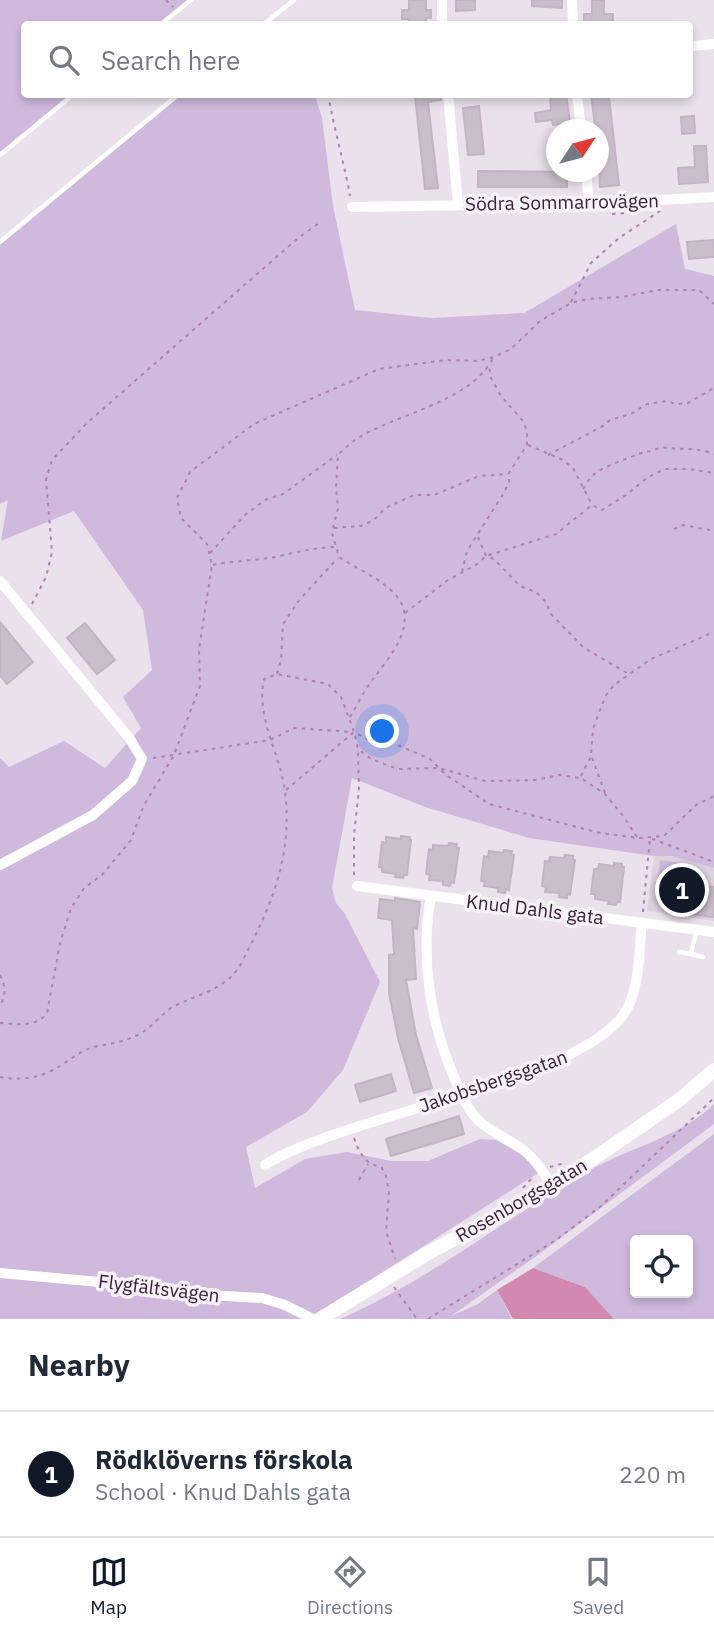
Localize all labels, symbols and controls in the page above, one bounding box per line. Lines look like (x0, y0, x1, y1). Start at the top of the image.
search box (21, 21, 693, 98)
icon: search (45, 41, 83, 79)
text: Search here (101, 43, 240, 77)
north arrow (546, 119, 609, 182)
street label: Södra Sommarrovägen (465, 188, 659, 216)
your location (365, 714, 399, 748)
pin: 1 (659, 864, 705, 916)
street label: Knud Dahls gata (465, 889, 605, 929)
street label: Jakobsbergsgatan (416, 1044, 570, 1118)
street label: Rosenborgsgatan (451, 1153, 591, 1247)
map controls (630, 1235, 693, 1298)
button: locate (630, 1235, 693, 1298)
street label: Flygfältsvägen (97, 1269, 221, 1307)
text: Nearby (28, 1345, 130, 1384)
text: Rödklöverns förskola (95, 1442, 353, 1476)
text: 1 (44, 1459, 58, 1489)
text: 220 m (619, 1459, 686, 1489)
text: School · Knud Dahls gata (95, 1476, 351, 1506)
tab: Map (90, 1553, 128, 1619)
tab: Directions (307, 1553, 393, 1619)
tab: Saved (573, 1553, 624, 1619)

